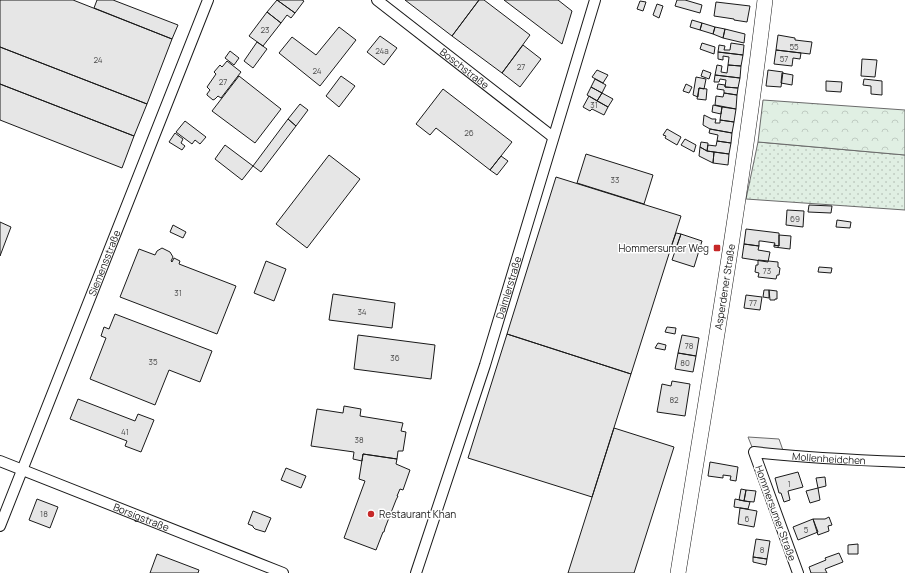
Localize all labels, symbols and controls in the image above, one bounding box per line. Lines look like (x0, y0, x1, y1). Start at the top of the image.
house number: 23 (261, 24, 269, 35)
house number: 55 (789, 41, 799, 52)
house number: 24a (375, 45, 389, 56)
street label: Boschstraße (437, 45, 492, 92)
house number: 57 (780, 53, 788, 64)
house number: 24 (93, 54, 103, 65)
house number: 27 (517, 61, 525, 72)
house number: 24 (312, 65, 322, 76)
house number: 27 (219, 76, 227, 87)
house number: 31 (590, 99, 598, 110)
house number: 26 (464, 127, 474, 138)
house number: 33 (611, 174, 619, 185)
house number: 69 (790, 213, 800, 224)
street label: Siemensstraße (85, 228, 123, 298)
place label: Hommersumer Weg (618, 241, 709, 255)
street label: Asperdener Straße (711, 243, 738, 331)
marker: Hommersumer Weg (712, 243, 722, 253)
street label: Daimlerstraße (492, 254, 524, 321)
house number: 73 (763, 265, 771, 276)
house number: 31 (174, 287, 182, 298)
house number: 77 (749, 297, 757, 308)
house number: 34 (357, 306, 367, 317)
house number: 78 (685, 340, 694, 351)
house number: 36 (390, 352, 400, 363)
house number: 35 (148, 356, 158, 367)
house number: 80 (680, 357, 690, 368)
house number: 82 (669, 394, 679, 405)
house number: 41 (121, 426, 129, 437)
house number: 38 (354, 434, 364, 445)
street label: Mollenheidchen (792, 449, 866, 467)
street label: Hommersumer Straße (752, 463, 800, 563)
house number: 1 (787, 478, 791, 489)
street label: Borsigstraße (111, 500, 172, 534)
place label: Restaurant Khan (379, 507, 456, 521)
house number: 18 (40, 508, 48, 519)
marker: Restaurant Khan (366, 509, 376, 519)
house number: 6 (745, 513, 750, 524)
house number: 5 (804, 524, 809, 535)
house number: 8 (760, 544, 765, 555)

